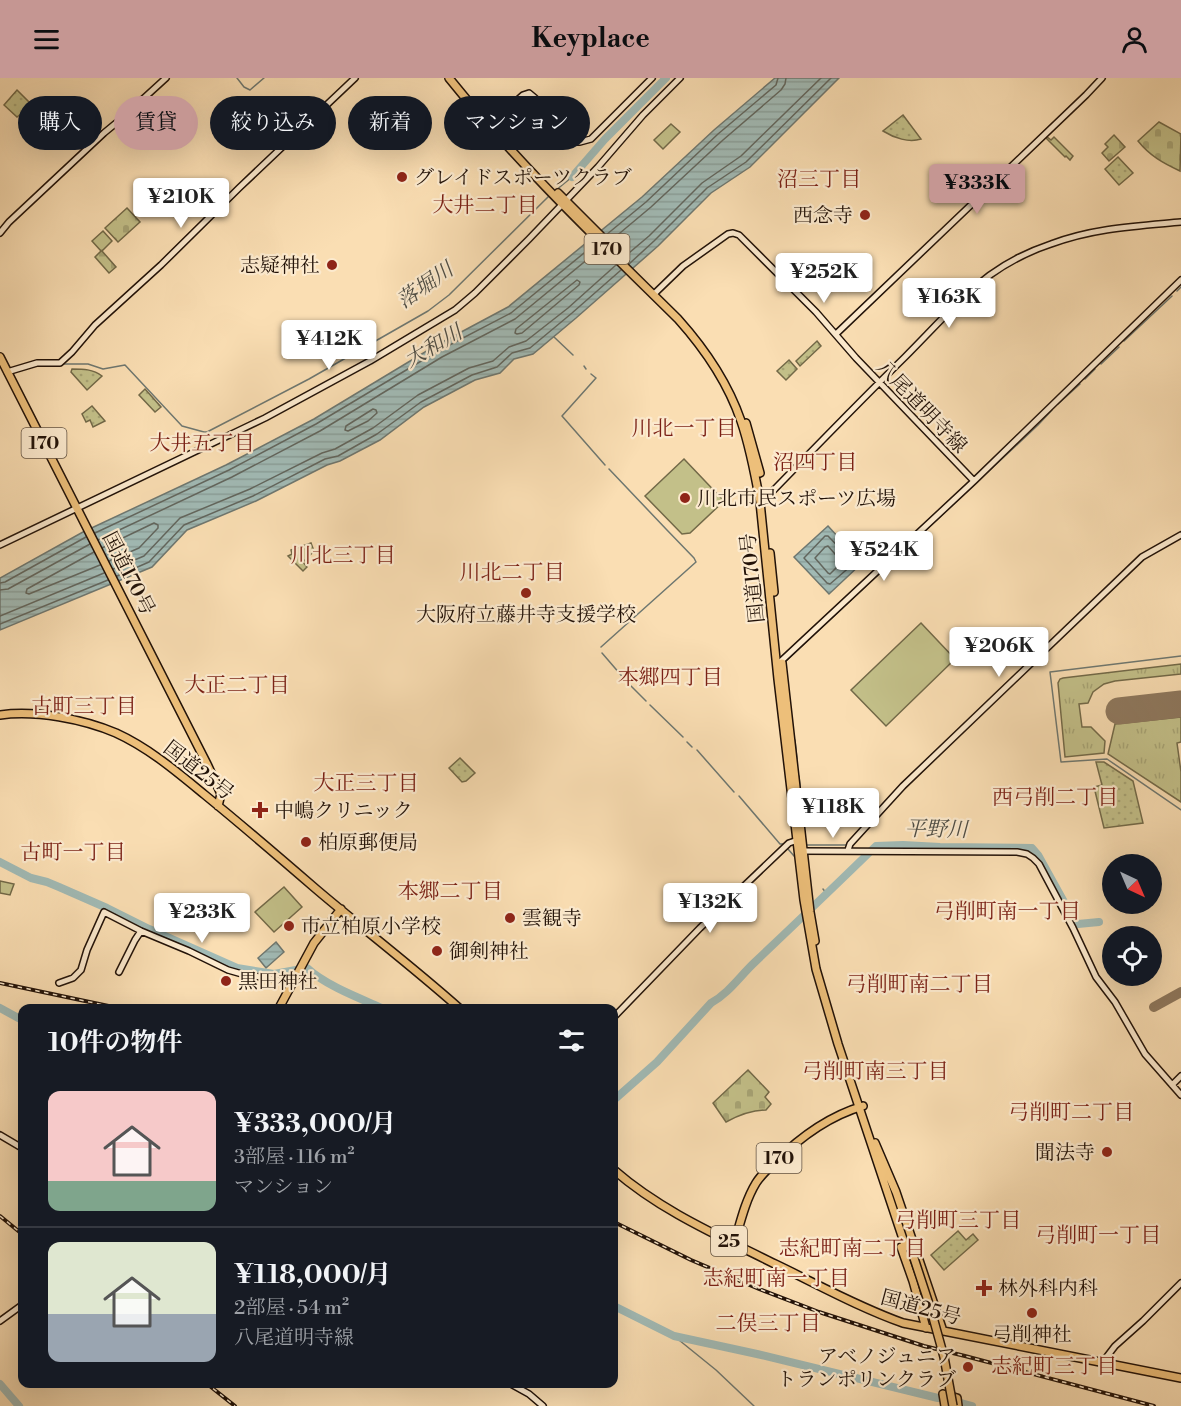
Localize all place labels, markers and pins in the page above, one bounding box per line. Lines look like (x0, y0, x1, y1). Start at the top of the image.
pin: ¥333K (935, 164, 1019, 215)
place label: グレイドスポーツクラブ (414, 166, 632, 191)
marker: グレイドスポーツクラブ (395, 170, 409, 184)
pin: ¥210K (139, 178, 223, 229)
place label: 西念寺 (793, 204, 853, 229)
marker: 西念寺 (858, 208, 872, 222)
pin: ¥252K (782, 253, 866, 304)
place label: 志疑神社 (240, 254, 320, 279)
marker: 志疑神社 (325, 258, 339, 272)
pin: ¥163K (907, 278, 991, 329)
pin: ¥412K (287, 320, 371, 371)
place label: 川北市民スポーツ広場 (697, 487, 896, 512)
marker: 川北市民スポーツ広場 (678, 491, 692, 505)
pin: ¥524K (842, 531, 926, 582)
marker: 大阪府立藤井寺支援学校 (519, 586, 533, 600)
place label: 大阪府立藤井寺支援学校 (416, 603, 636, 628)
pin: ¥206K (957, 627, 1041, 678)
pin: ¥118K (791, 788, 875, 839)
place label: 中嶋クリニック (274, 799, 413, 824)
marker: 中嶋クリニック (251, 801, 269, 819)
place label: 柏原郵便局 (318, 831, 418, 856)
marker: 柏原郵便局 (299, 835, 313, 849)
pin: ¥132K (668, 883, 752, 934)
pin: ¥233K (160, 893, 244, 944)
place label: 雲観寺 (522, 907, 582, 932)
marker: 雲観寺 (503, 911, 517, 925)
place label: 市立柏原小学校 (301, 915, 441, 940)
marker: 市立柏原小学校 (282, 919, 296, 933)
place label: 御剣神社 (449, 940, 529, 965)
marker: 御剣神社 (430, 944, 444, 958)
place label: 黒田神社 (238, 970, 318, 995)
marker: 黒田神社 (219, 974, 233, 988)
place label: 聞法寺 (1035, 1141, 1095, 1166)
marker: 聞法寺 (1100, 1145, 1114, 1159)
place label: 林外科内科 (998, 1277, 1098, 1302)
marker: 林外科内科 (975, 1279, 993, 1297)
marker: 弓削神社 (1025, 1306, 1039, 1320)
place label: 弓削神社 (992, 1323, 1072, 1348)
place label: アベノジュニア トランポリンクラブ (776, 1345, 956, 1393)
marker: アベノジュニア トランポリンクラブ (961, 1360, 975, 1374)

